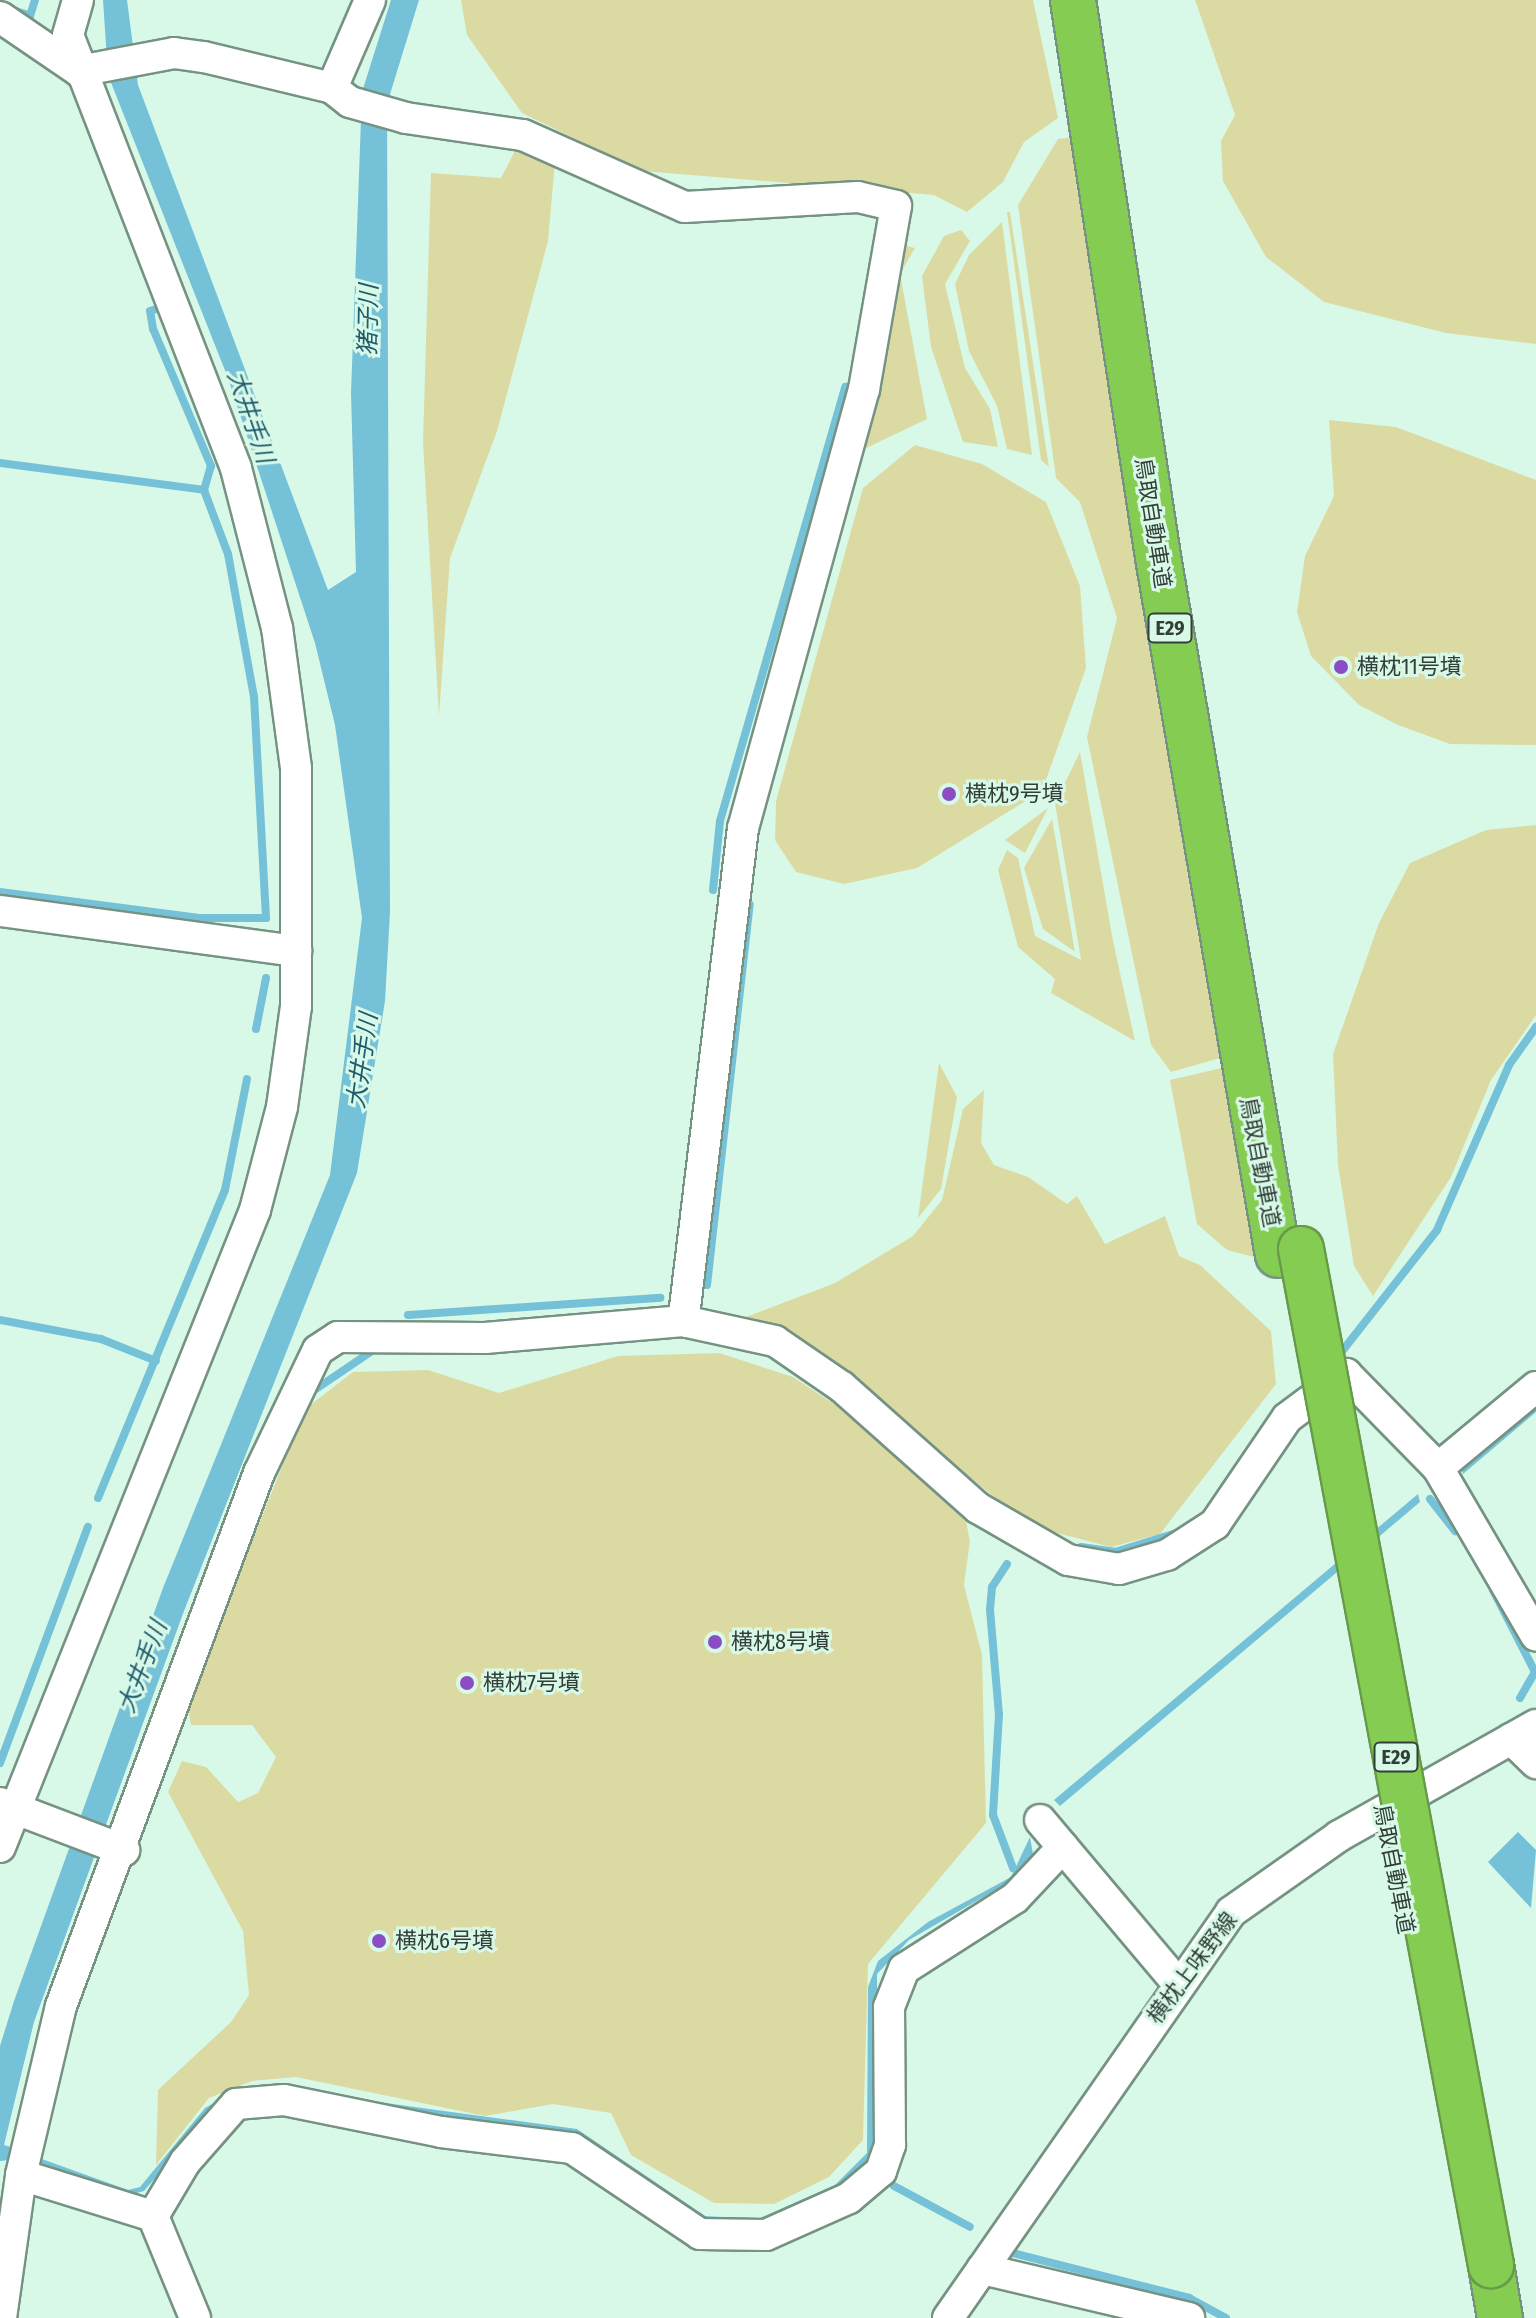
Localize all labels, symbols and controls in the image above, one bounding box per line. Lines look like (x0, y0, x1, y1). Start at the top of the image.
water label: 猪子川 (354, 284, 384, 356)
water label: 大井手川 (221, 367, 279, 467)
street label: 鳥取自動車道 (1130, 456, 1176, 590)
road number: E29 (1146, 612, 1194, 644)
place label: 横枕11号墳 (1357, 654, 1462, 680)
marker: 横枕11号墳 (1332, 658, 1350, 676)
place label: 横枕9号墳 (965, 781, 1064, 807)
marker: 横枕9号墳 (940, 785, 958, 803)
water label: 大井手川 (342, 1011, 384, 1111)
street label: 鳥取自動車道 (1234, 1095, 1286, 1229)
water label: 大井手川 (112, 1617, 174, 1717)
place label: 横枕8号墳 (731, 1629, 830, 1655)
marker: 横枕8号墳 (706, 1633, 724, 1651)
place label: 横枕7号墳 (483, 1670, 580, 1696)
marker: 横枕7号墳 (458, 1674, 476, 1692)
road number: E29 (1372, 1741, 1420, 1773)
street label: 鳥取自動車道 (1368, 1802, 1420, 1936)
street label: 横枕上味野線 (1142, 1907, 1242, 2029)
place label: 横枕6号墳 (395, 1928, 494, 1954)
marker: 横枕6号墳 (370, 1932, 388, 1950)

